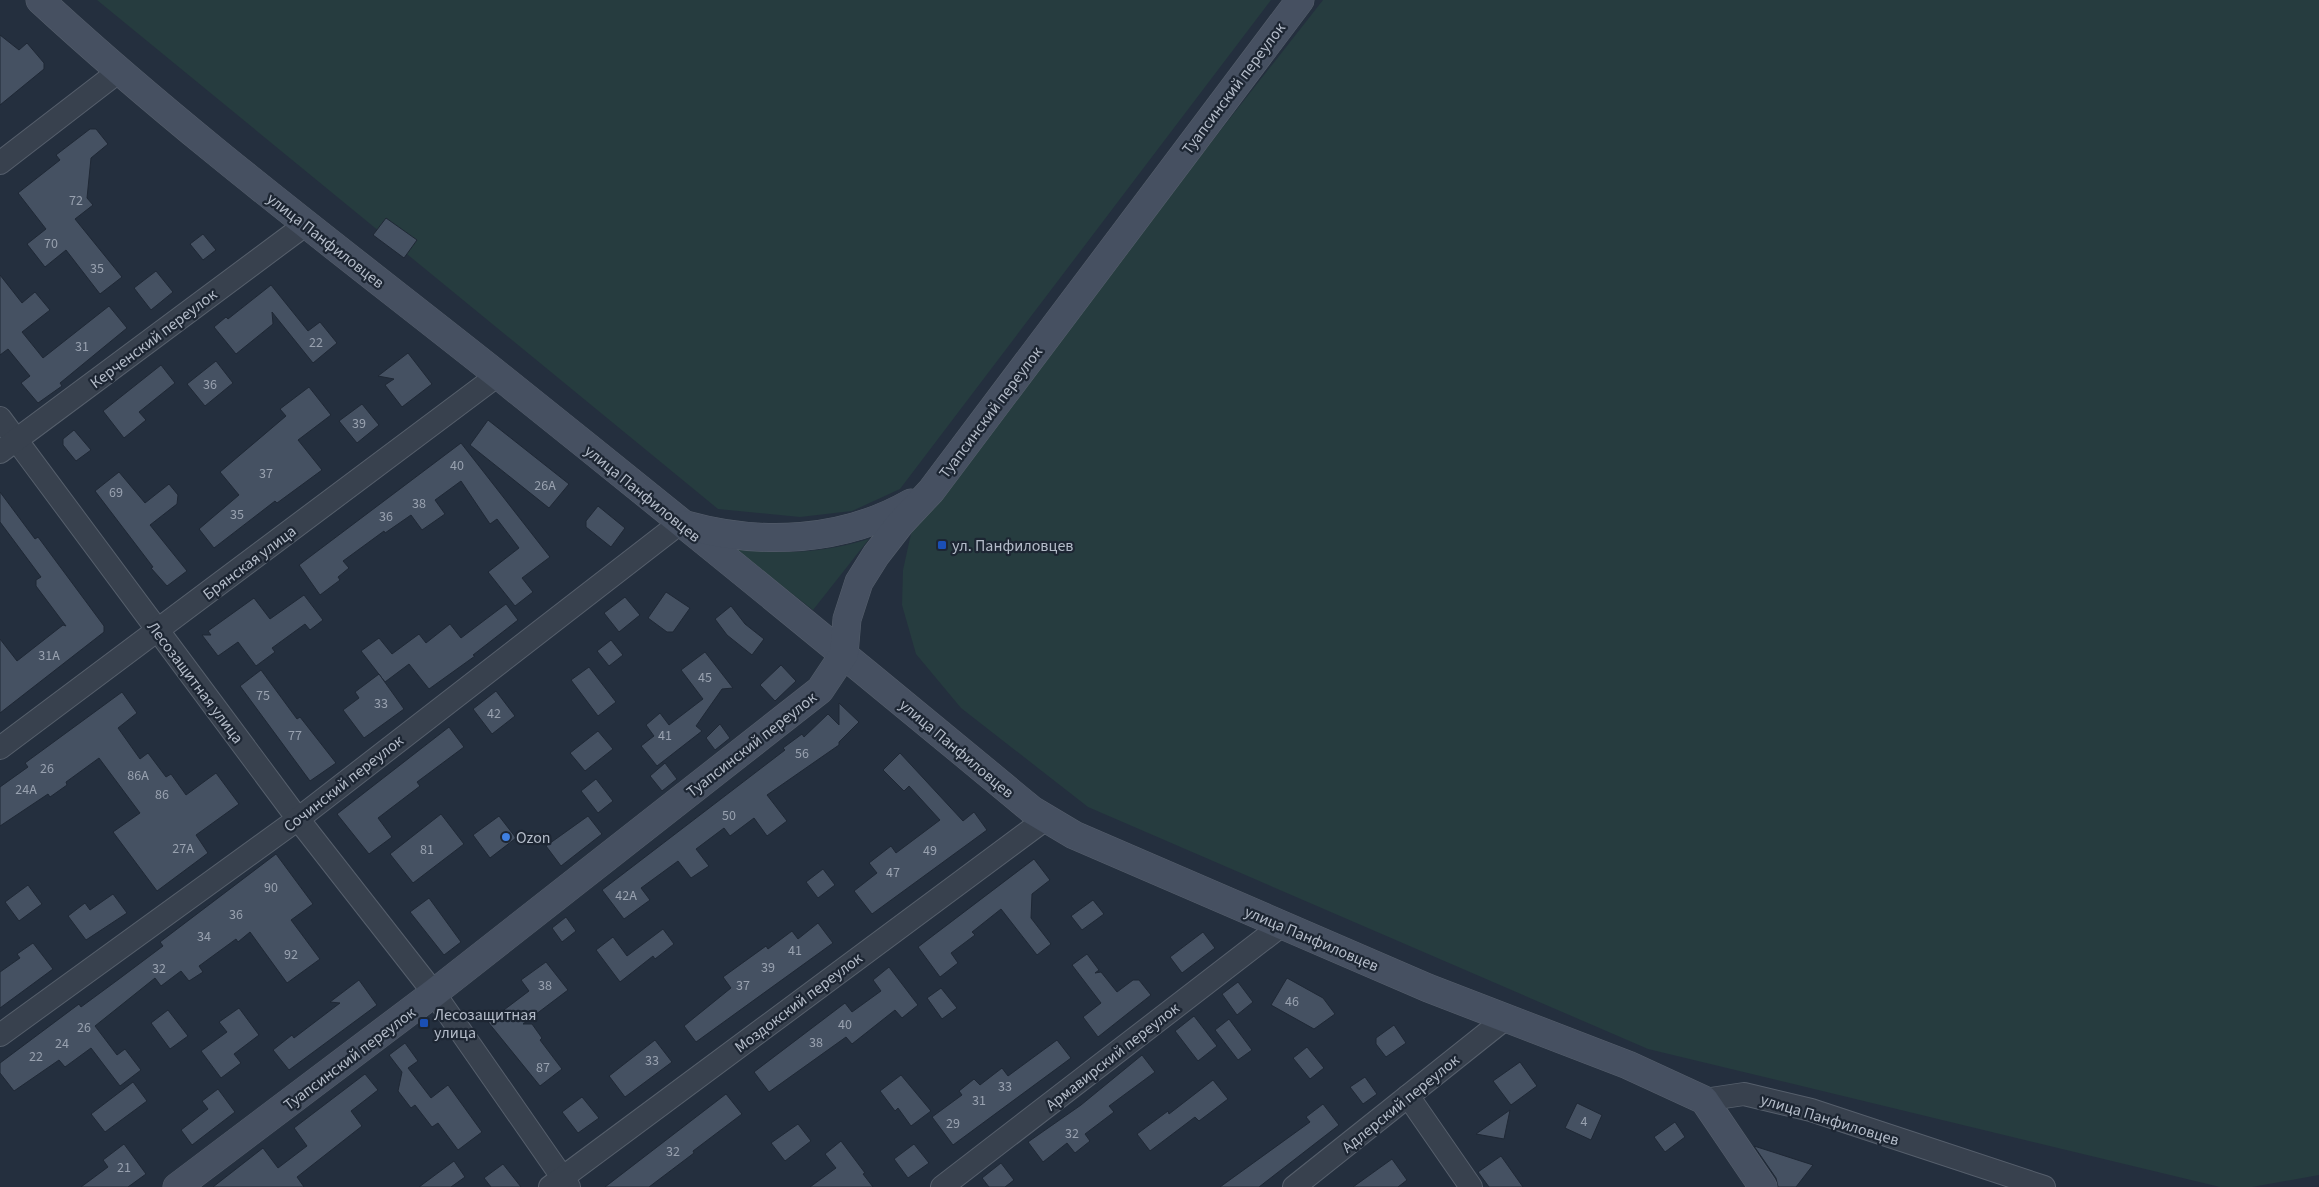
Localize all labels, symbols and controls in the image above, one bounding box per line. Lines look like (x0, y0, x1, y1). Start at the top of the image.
street label: Туапсинский переулок (1177, 18, 1291, 159)
street label: улица Панфиловцев (262, 188, 389, 294)
house number: 72 (69, 191, 83, 211)
house number: 70 (44, 234, 58, 254)
house number: 35 (90, 259, 104, 279)
street label: Керченский переулок (86, 284, 222, 394)
house number: 22 (309, 333, 323, 353)
house number: 31 (75, 337, 89, 357)
street label: Туапсинский переулок (934, 342, 1048, 483)
house number: 36 (203, 375, 217, 395)
house number: 39 (352, 414, 366, 434)
street label: улица Панфиловцев (580, 440, 705, 548)
house number: 40 (450, 456, 464, 476)
house number: 37 (259, 464, 273, 484)
house number: 26А (534, 476, 556, 496)
house number: 69 (109, 483, 123, 503)
house number: 38 (412, 494, 426, 514)
house number: 35 (230, 505, 244, 525)
house number: 36 (379, 507, 393, 527)
street label: Брянская улица (198, 520, 301, 605)
place label: ул. Панфиловцев (952, 535, 1073, 557)
marker: ул. Панфиловцев (936, 539, 948, 551)
street label: Лесозащитная улица (142, 617, 248, 748)
house number: 31А (38, 646, 60, 666)
house number: 45 (698, 668, 712, 688)
house number: 75 (256, 686, 270, 706)
street label: Туапсинский переулок (682, 687, 822, 803)
house number: 33 (374, 694, 388, 714)
street label: улица Панфиловцев (894, 694, 1018, 803)
house number: 42 (487, 704, 501, 724)
house number: 77 (288, 726, 302, 746)
house number: 41 (658, 726, 672, 746)
street label: Сочинский переулок (279, 730, 408, 838)
house number: 56 (795, 744, 809, 764)
house number: 26 (40, 759, 54, 779)
house number: 86А (127, 766, 149, 786)
house number: 24А (15, 780, 37, 800)
house number: 86 (155, 785, 169, 805)
house number: 50 (722, 806, 736, 826)
place label: Ozon (516, 827, 551, 849)
marker: Ozon (500, 831, 512, 843)
house number: 27А (172, 839, 194, 859)
house number: 81 (420, 840, 434, 860)
house number: 49 (923, 841, 937, 861)
house number: 47 (886, 863, 900, 883)
house number: 90 (264, 878, 278, 898)
house number: 42А (615, 886, 637, 906)
street label: улица Панфиловцев (1241, 901, 1382, 977)
house number: 36 (229, 905, 243, 925)
house number: 34 (197, 927, 211, 947)
house number: 41 (788, 941, 802, 961)
house number: 92 (284, 945, 298, 965)
street label: Моздокский переулок (730, 947, 867, 1058)
house number: 39 (761, 958, 775, 978)
house number: 32 (152, 959, 166, 979)
house number: 38 (538, 976, 552, 996)
house number: 37 (736, 976, 750, 996)
house number: 46 (1285, 992, 1299, 1012)
street label: Армавирский переулок (1041, 997, 1184, 1116)
street label: Туапсинский переулок (279, 1002, 420, 1116)
place label: Лесозащитная улица (434, 1004, 537, 1044)
house number: 40 (838, 1015, 852, 1035)
marker: Лесозащитная улица (418, 1017, 430, 1029)
house number: 26 (77, 1018, 91, 1038)
house number: 38 (809, 1033, 823, 1053)
house number: 24 (55, 1034, 69, 1054)
house number: 22 (29, 1047, 43, 1067)
street label: Адлерский переулок (1337, 1049, 1464, 1158)
house number: 33 (645, 1051, 659, 1071)
house number: 87 (536, 1058, 550, 1078)
house number: 33 (998, 1077, 1012, 1097)
street label: улица Панфиловцев (1758, 1088, 1902, 1151)
house number: 31 (972, 1091, 986, 1111)
house number: 4 (1581, 1112, 1588, 1132)
house number: 29 (946, 1114, 960, 1134)
house number: 32 (1065, 1124, 1079, 1144)
house number: 32 (666, 1142, 680, 1162)
house number: 21 (117, 1158, 131, 1178)

